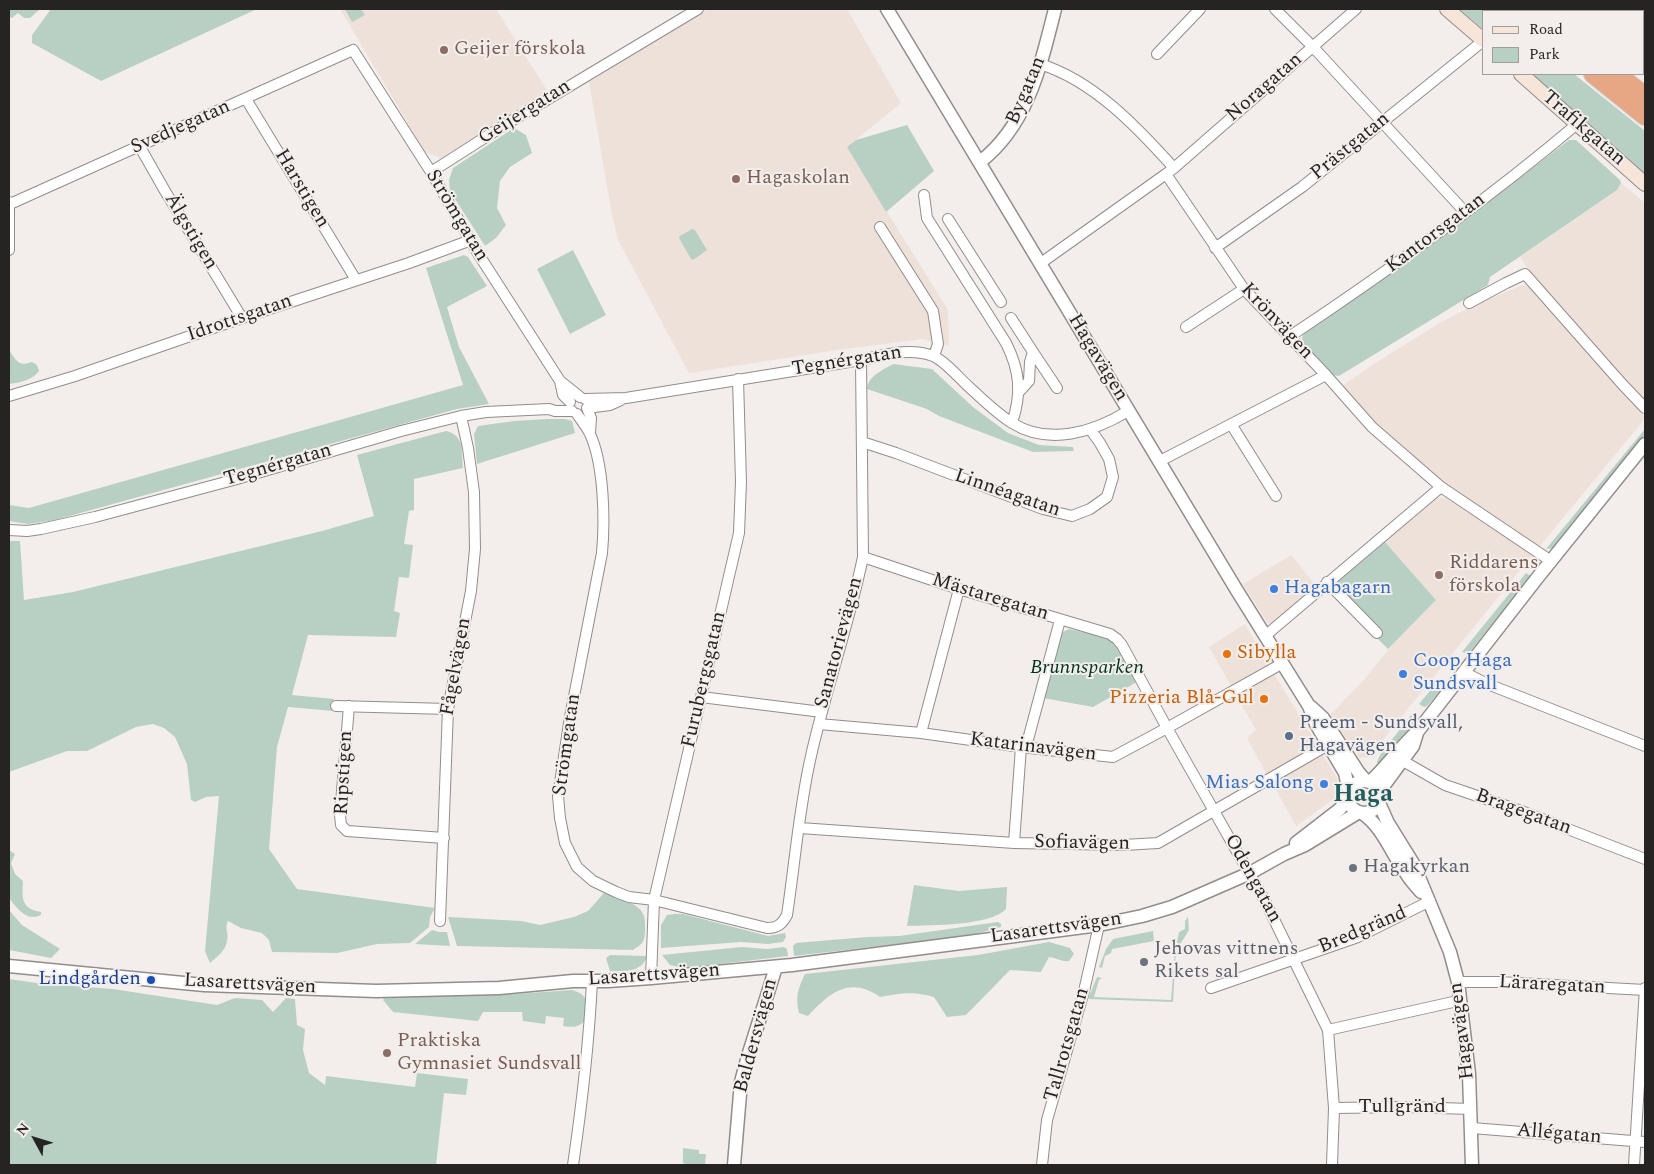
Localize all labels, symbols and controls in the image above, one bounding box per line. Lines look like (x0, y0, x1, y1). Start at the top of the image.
legend (1482, 10, 1644, 75)
text: Road (1529, 18, 1563, 41)
place label: Geijer förskola (454, 38, 586, 62)
text: Park (1529, 43, 1560, 66)
marker: Geijer förskola (438, 44, 450, 56)
street label: Noragatan (1222, 48, 1308, 128)
street label: Bygatan (1002, 53, 1052, 129)
street label: Geijergatan (474, 75, 576, 151)
street label: Trafikgatan (1536, 86, 1630, 172)
street label: Svedjegatan (128, 95, 234, 161)
street label: Prästgatan (1307, 108, 1395, 186)
street label: Harstigen (268, 145, 334, 233)
street label: Strömgatan (419, 166, 493, 266)
place label: Hagaskolan (746, 167, 850, 191)
marker: Hagaskolan (730, 173, 742, 185)
street label: Älgstigen (158, 189, 222, 275)
street label: Kantorsgatan (1381, 189, 1491, 279)
street label: Krönvägen (1235, 279, 1317, 365)
street label: Idrottsgatan (184, 290, 296, 348)
street label: Hagavägen (1062, 310, 1132, 406)
street label: Tegnérgatan (790, 341, 904, 383)
street label: Tegnérgatan (221, 439, 335, 493)
street label: Linnéagatan (951, 465, 1063, 523)
place label: Riddarens förskola (1449, 552, 1539, 599)
street label: Mästaregatan (929, 569, 1051, 627)
marker: Riddarens förskola (1433, 569, 1445, 581)
street label: Sanatorievägen (811, 575, 869, 711)
place label: Hagabagarn (1284, 577, 1391, 601)
marker: Hagabagarn (1268, 583, 1280, 595)
street label: Furubergsgatan (678, 609, 732, 751)
street label: Fågelvägen (437, 616, 477, 718)
place label: Sibylla (1237, 642, 1296, 666)
marker: Sibylla (1221, 648, 1233, 660)
place label: Coop Haga Sundsvall (1413, 650, 1512, 697)
park label: Brunnsparken (1030, 657, 1144, 681)
marker: Coop Haga Sundsvall (1397, 668, 1409, 680)
place label: Pizzeria Blå-Gul (1109, 687, 1254, 711)
street label: Strömgatan (549, 692, 587, 798)
marker: Pizzeria Blå-Gul (1258, 693, 1270, 705)
place label: Preem - Sundsvall, Hagavägen (1299, 712, 1463, 759)
street label: Katarinavägen (968, 728, 1098, 768)
street label: Ripstigen (331, 730, 359, 816)
marker: Preem - Sundsvall, Hagavägen (1283, 730, 1295, 742)
place label: Mias Salong (1205, 772, 1314, 796)
marker: Mias Salong (1318, 778, 1330, 790)
district label: Haga (1333, 781, 1393, 811)
street label: Bragegatan (1472, 785, 1574, 841)
street label: Sofiavägen (1034, 831, 1130, 857)
street label: Odengatan (1218, 831, 1286, 927)
place label: Hagakyrkan (1363, 856, 1470, 880)
marker: Hagakyrkan (1347, 862, 1359, 874)
street label: Bredgränd (1315, 902, 1411, 960)
street label: Lasarettsvägen (989, 908, 1123, 950)
place label: Jehovas vittnens Rikets sal (1154, 938, 1298, 985)
marker: Jehovas vittnens Rikets sal (1138, 956, 1150, 968)
street label: Lasarettsvägen (587, 959, 721, 993)
place label: Lindgården (38, 968, 141, 992)
street label: Lasarettsvägen (183, 970, 317, 1000)
street label: Läraregatan (1498, 971, 1606, 1001)
marker: Lindgården (145, 974, 157, 986)
street label: Baldersvägen (730, 976, 784, 1096)
street label: Hagavägen (1445, 981, 1481, 1081)
street label: Tallrotsgatan (1040, 985, 1096, 1105)
place label: Praktiska Gymnasiet Sundsvall (397, 1030, 581, 1077)
marker: Praktiska Gymnasiet Sundsvall (381, 1047, 393, 1059)
street label: Tullgränd (1358, 1096, 1446, 1120)
north arrow (10, 1114, 60, 1164)
text: N (11, 1118, 35, 1140)
street label: Allégatan (1515, 1119, 1603, 1151)

